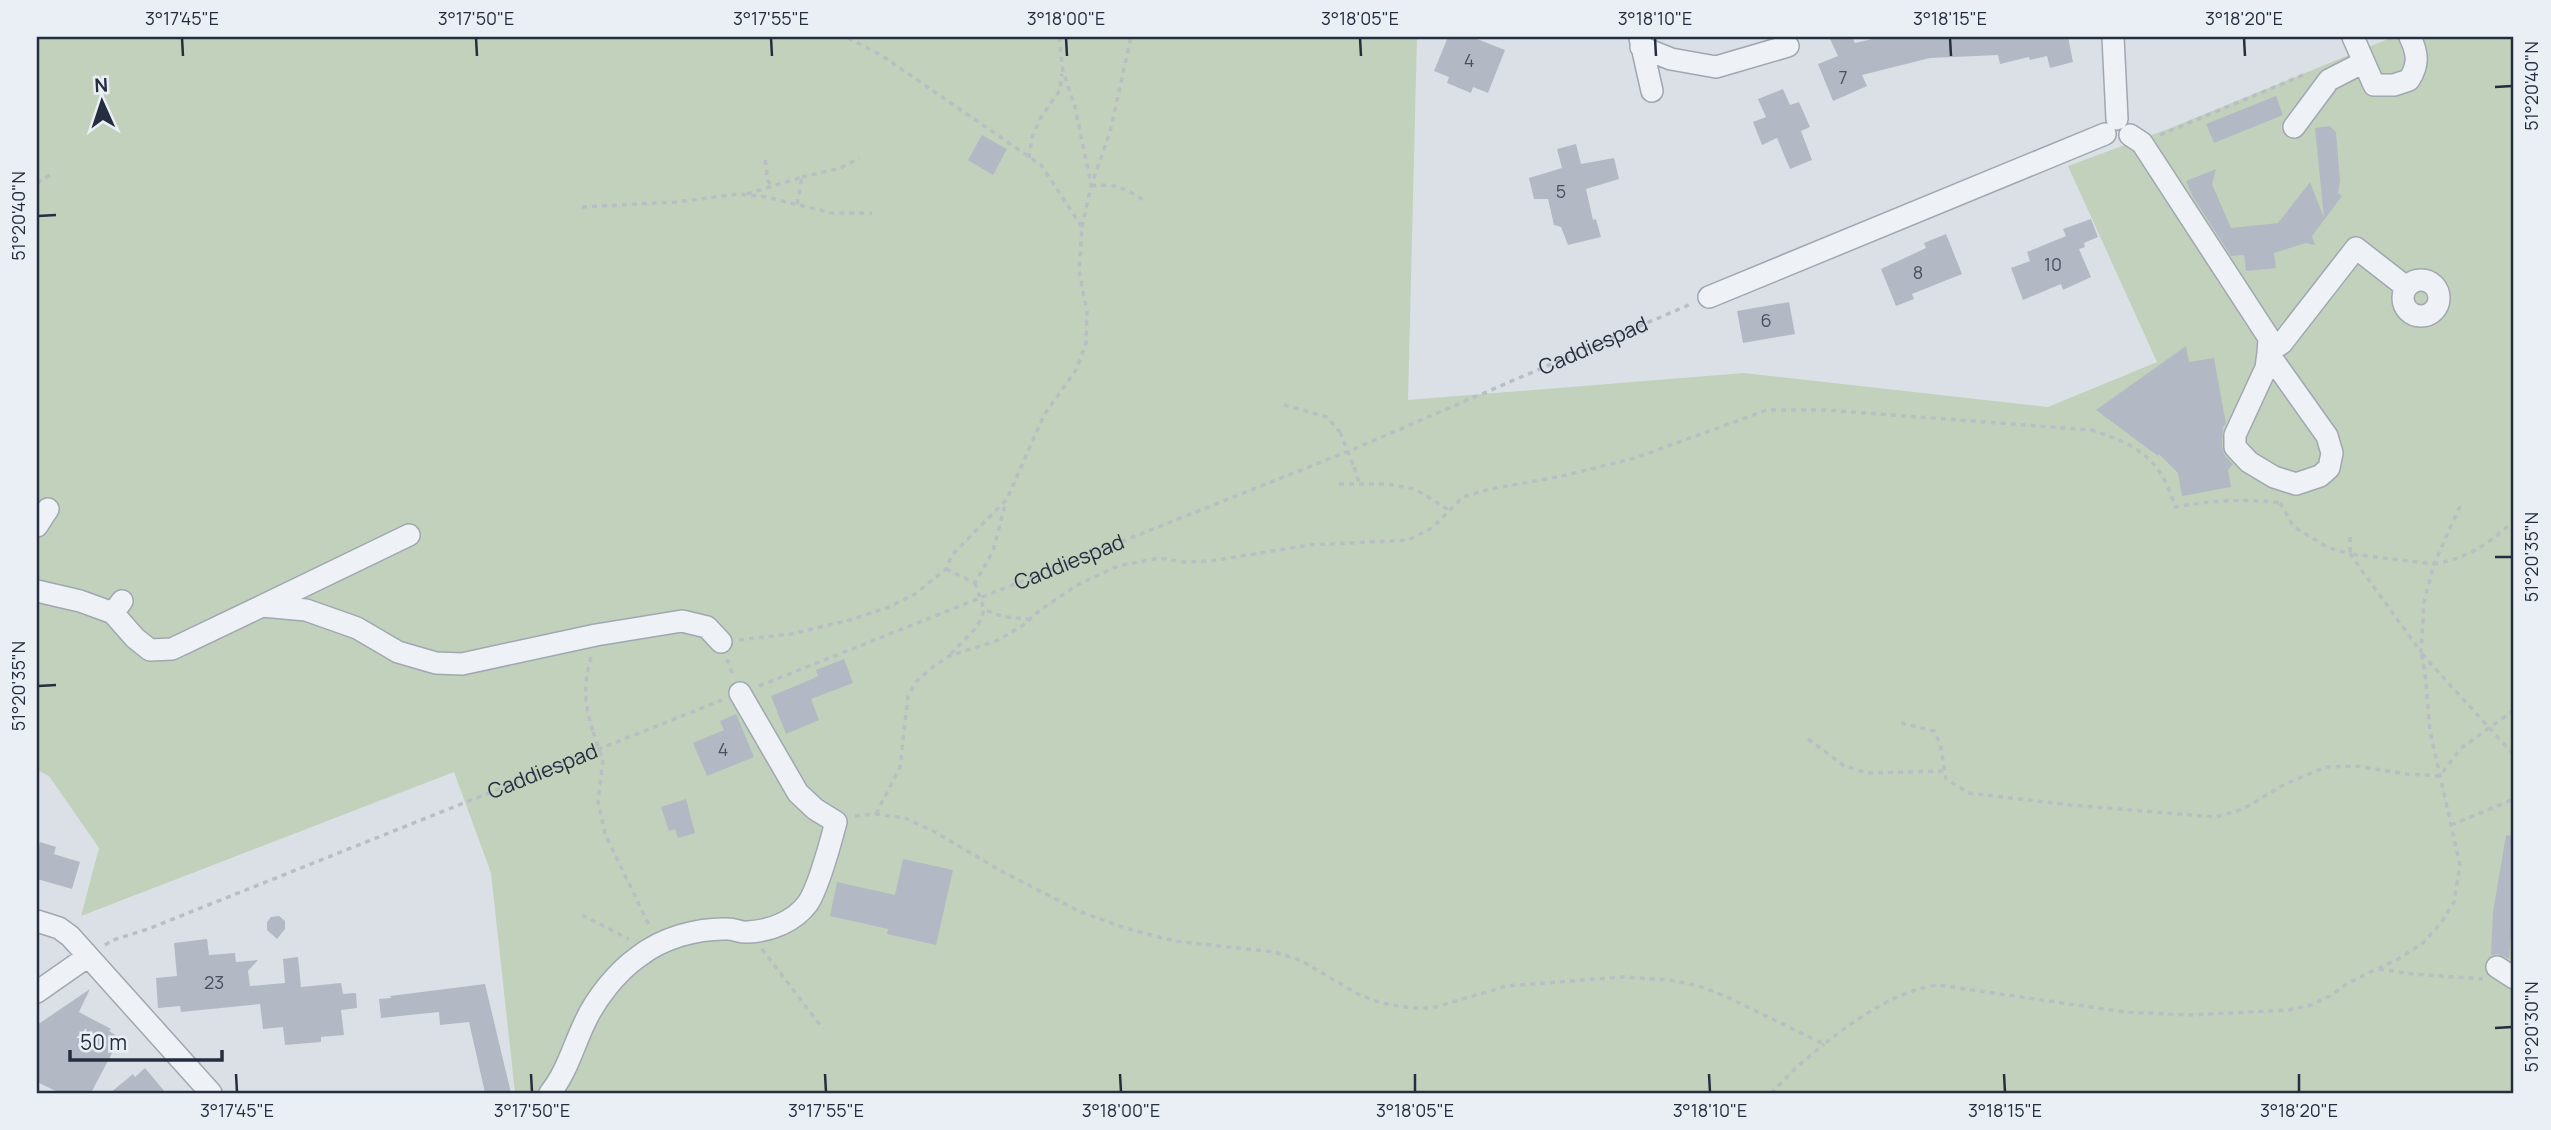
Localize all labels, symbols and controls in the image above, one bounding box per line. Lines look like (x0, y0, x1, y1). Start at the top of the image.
text: 3°17'45"E (145, 6, 219, 30)
text: 3°17'50"E (438, 6, 514, 30)
text: 3°17'55"E (733, 6, 809, 30)
text: 3°18'00"E (1027, 6, 1105, 30)
text: 3°18'05"E (1321, 6, 1399, 30)
text: 3°18'10"E (1618, 6, 1692, 30)
text: 3°18'15"E (1913, 6, 1987, 30)
text: 3°18'20"E (2205, 6, 2283, 30)
text: 51°20'40"N (2519, 41, 2543, 131)
house number: 4 (1464, 48, 1474, 72)
house number: 7 (1838, 65, 1848, 89)
north arrow (66, 66, 136, 136)
text: N (94, 72, 109, 98)
text: 51°20'40"N (6, 171, 30, 261)
house number: 5 (1556, 179, 1566, 203)
house number: 10 (2044, 252, 2062, 276)
house number: 8 (1913, 260, 1923, 284)
house number: 6 (1760, 308, 1772, 332)
street label: Caddiespad (1534, 309, 1652, 381)
text: 51°20'35"N (2519, 512, 2543, 602)
street label: Caddiespad (1010, 527, 1128, 596)
text: 51°20'35"N (6, 641, 30, 731)
street label: Caddiespad (483, 736, 602, 805)
house number: 4 (718, 737, 728, 761)
house number: 23 (204, 970, 224, 994)
text: 51°20'30"N (2519, 982, 2543, 1072)
scale bar (70, 1018, 222, 1062)
text: 50 m (80, 1028, 127, 1056)
text: 3°17'45"E (200, 1098, 274, 1122)
text: 3°17'50"E (494, 1098, 570, 1122)
text: 3°17'55"E (788, 1098, 864, 1122)
text: 3°18'00"E (1082, 1098, 1160, 1122)
text: 3°18'05"E (1376, 1098, 1454, 1122)
text: 3°18'10"E (1673, 1098, 1747, 1122)
text: 3°18'15"E (1968, 1098, 2042, 1122)
text: 3°18'20"E (2260, 1098, 2338, 1122)

